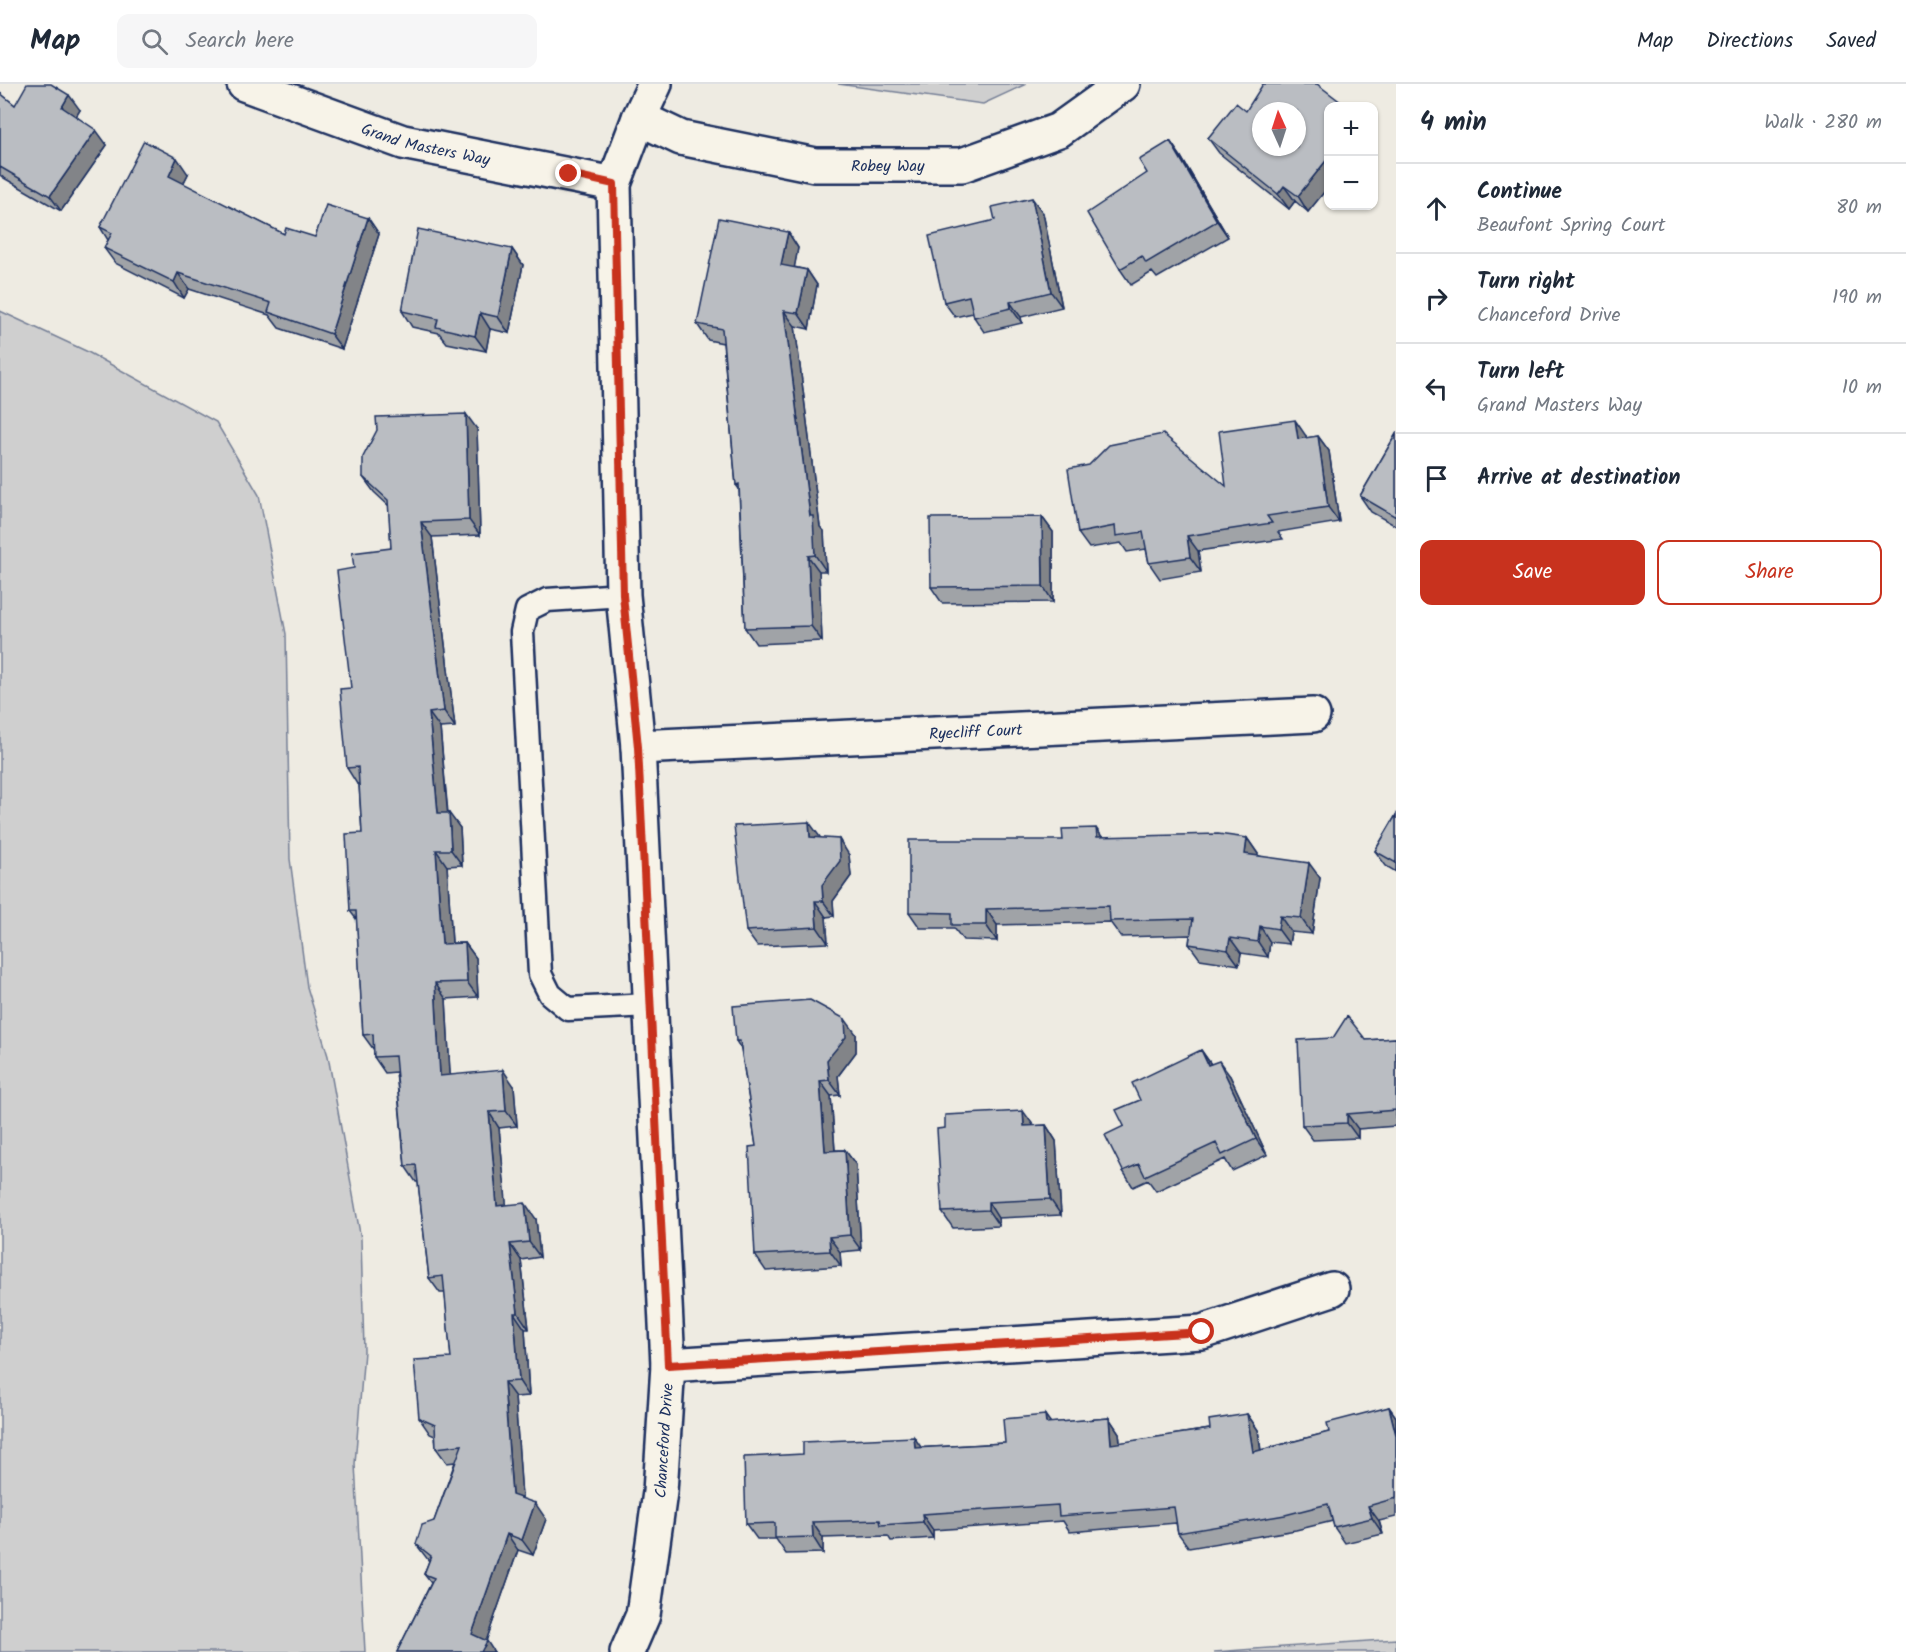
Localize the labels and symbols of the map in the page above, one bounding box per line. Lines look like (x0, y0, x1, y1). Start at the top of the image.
north arrow (1252, 102, 1306, 156)
street label: Grand Masters Way (358, 117, 493, 173)
street label: Robey Way (851, 154, 925, 179)
route end (555, 160, 581, 186)
street label: Ryecliff Court (928, 718, 1024, 747)
route start (1188, 1318, 1214, 1344)
street label: Chanceford Drive (648, 1383, 681, 1500)

